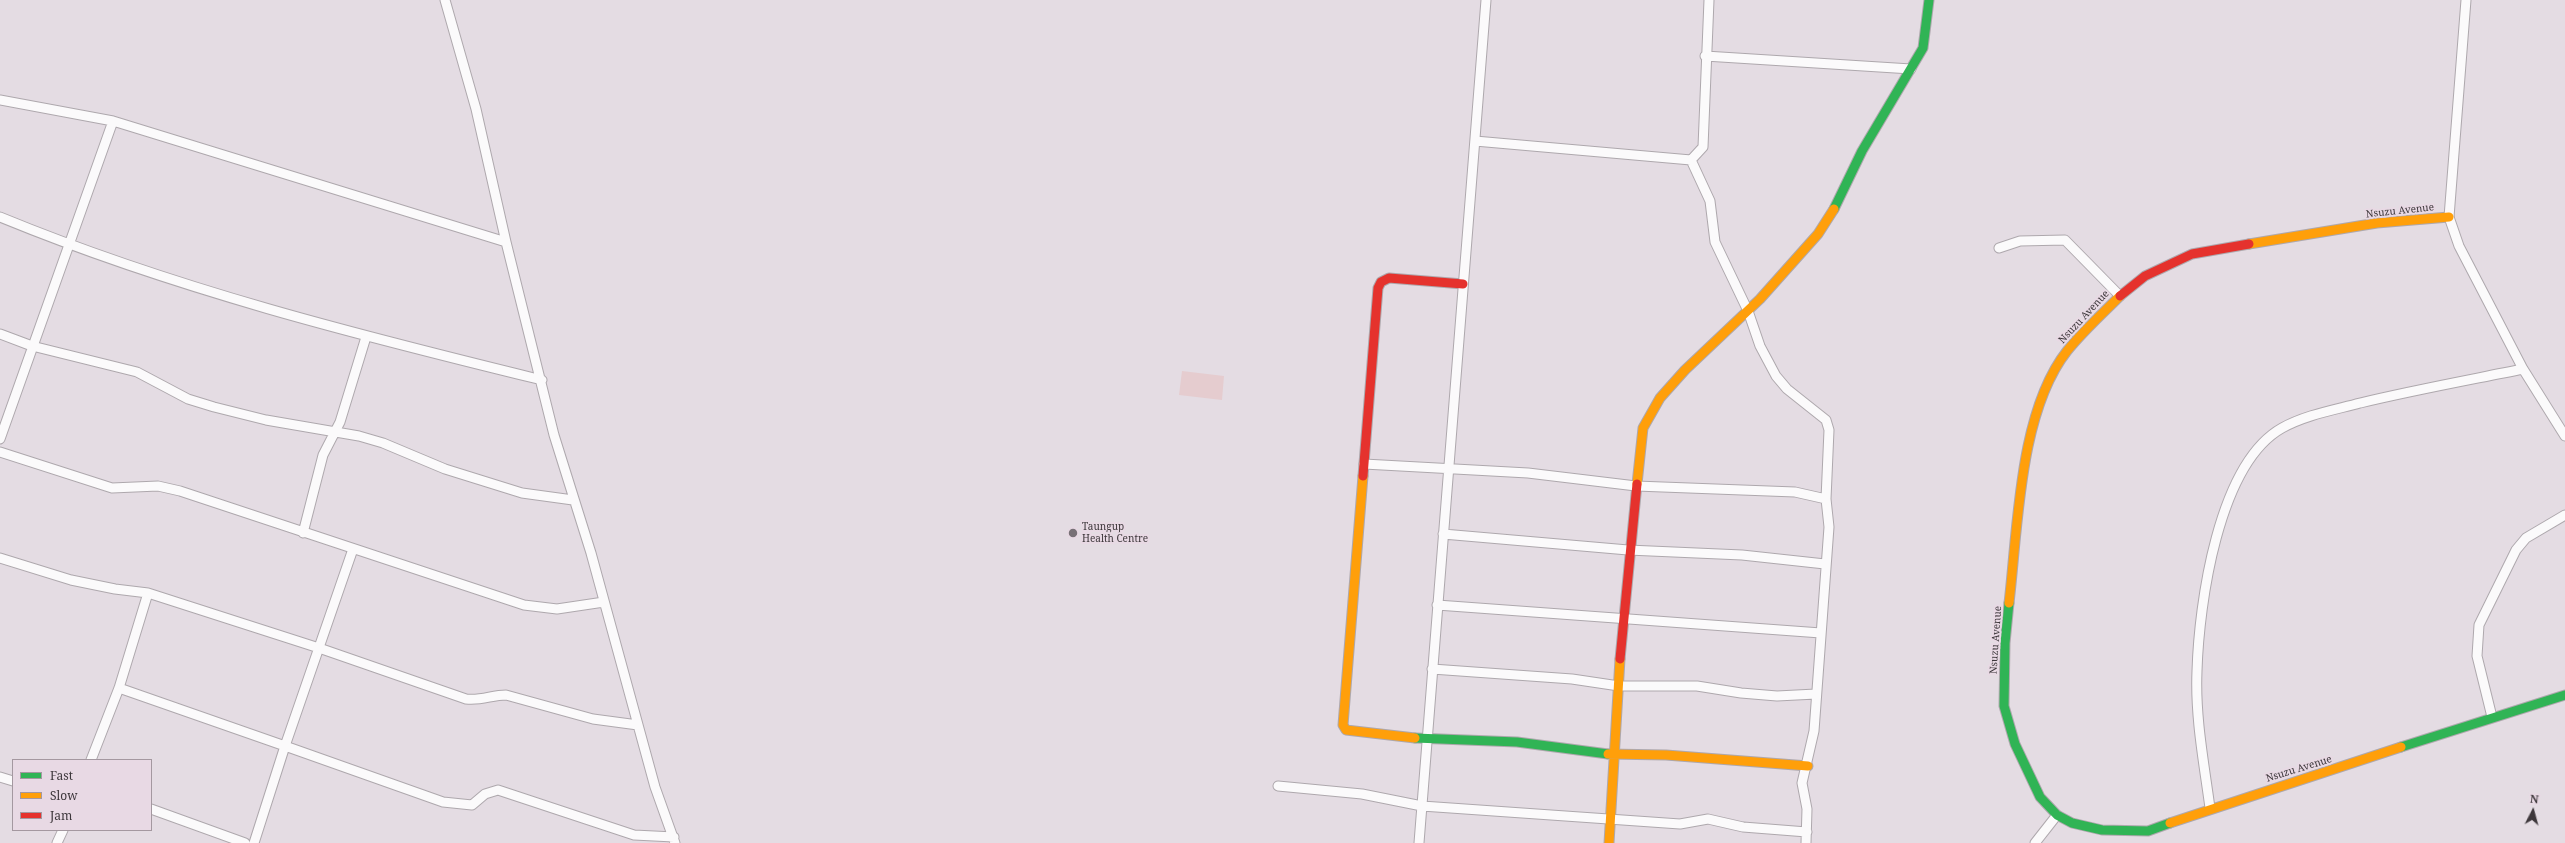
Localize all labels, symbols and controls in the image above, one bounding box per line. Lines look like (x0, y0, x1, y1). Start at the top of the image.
street label: Nsuzu Avenue (2365, 201, 2435, 221)
street label: Nsuzu Avenue (2056, 288, 2112, 346)
place label: Taungup Health Centre (1082, 521, 1148, 544)
marker: Taungup Health Centre (1067, 527, 1079, 539)
street label: Nsuzu Avenue (1988, 606, 2004, 674)
street label: Nsuzu Avenue (2265, 753, 2333, 785)
legend (12, 759, 152, 831)
text: Fast (50, 767, 73, 784)
text: Slow (50, 787, 78, 804)
north arrow (2513, 791, 2553, 831)
text: N (2529, 791, 2539, 806)
text: Jam (50, 807, 72, 824)

